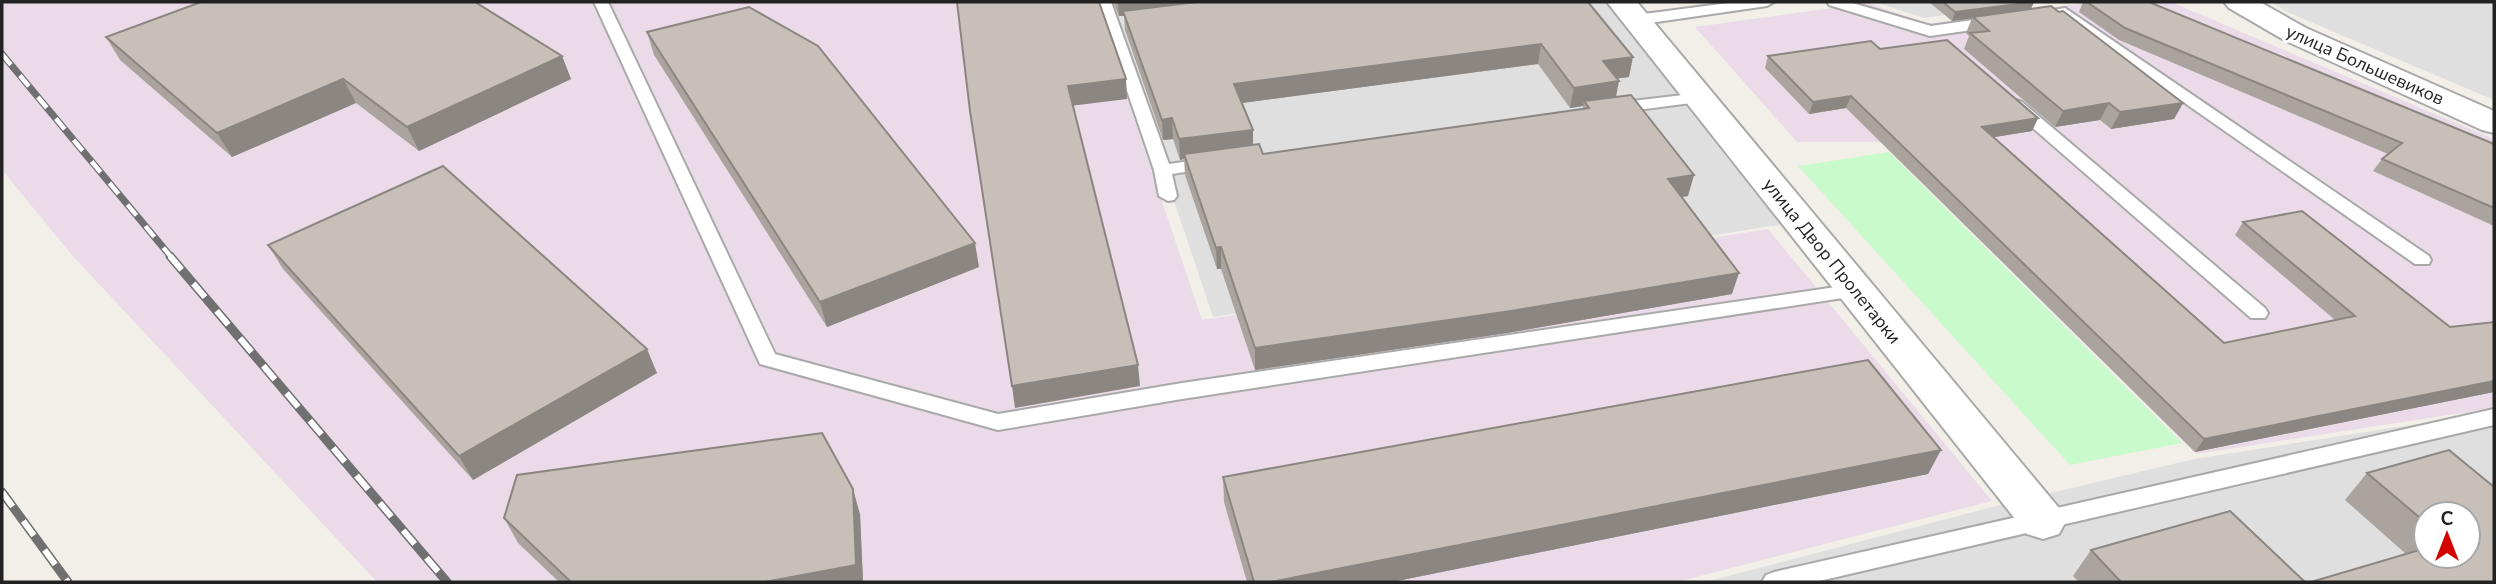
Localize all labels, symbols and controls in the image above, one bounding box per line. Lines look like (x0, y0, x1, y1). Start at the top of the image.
street label: улица Большевиков (2282, 19, 2448, 111)
street label: улица Двор Пролетарки (1758, 173, 1906, 349)
north arrow (2412, 500, 2482, 570)
text: С (2441, 506, 2454, 532)

